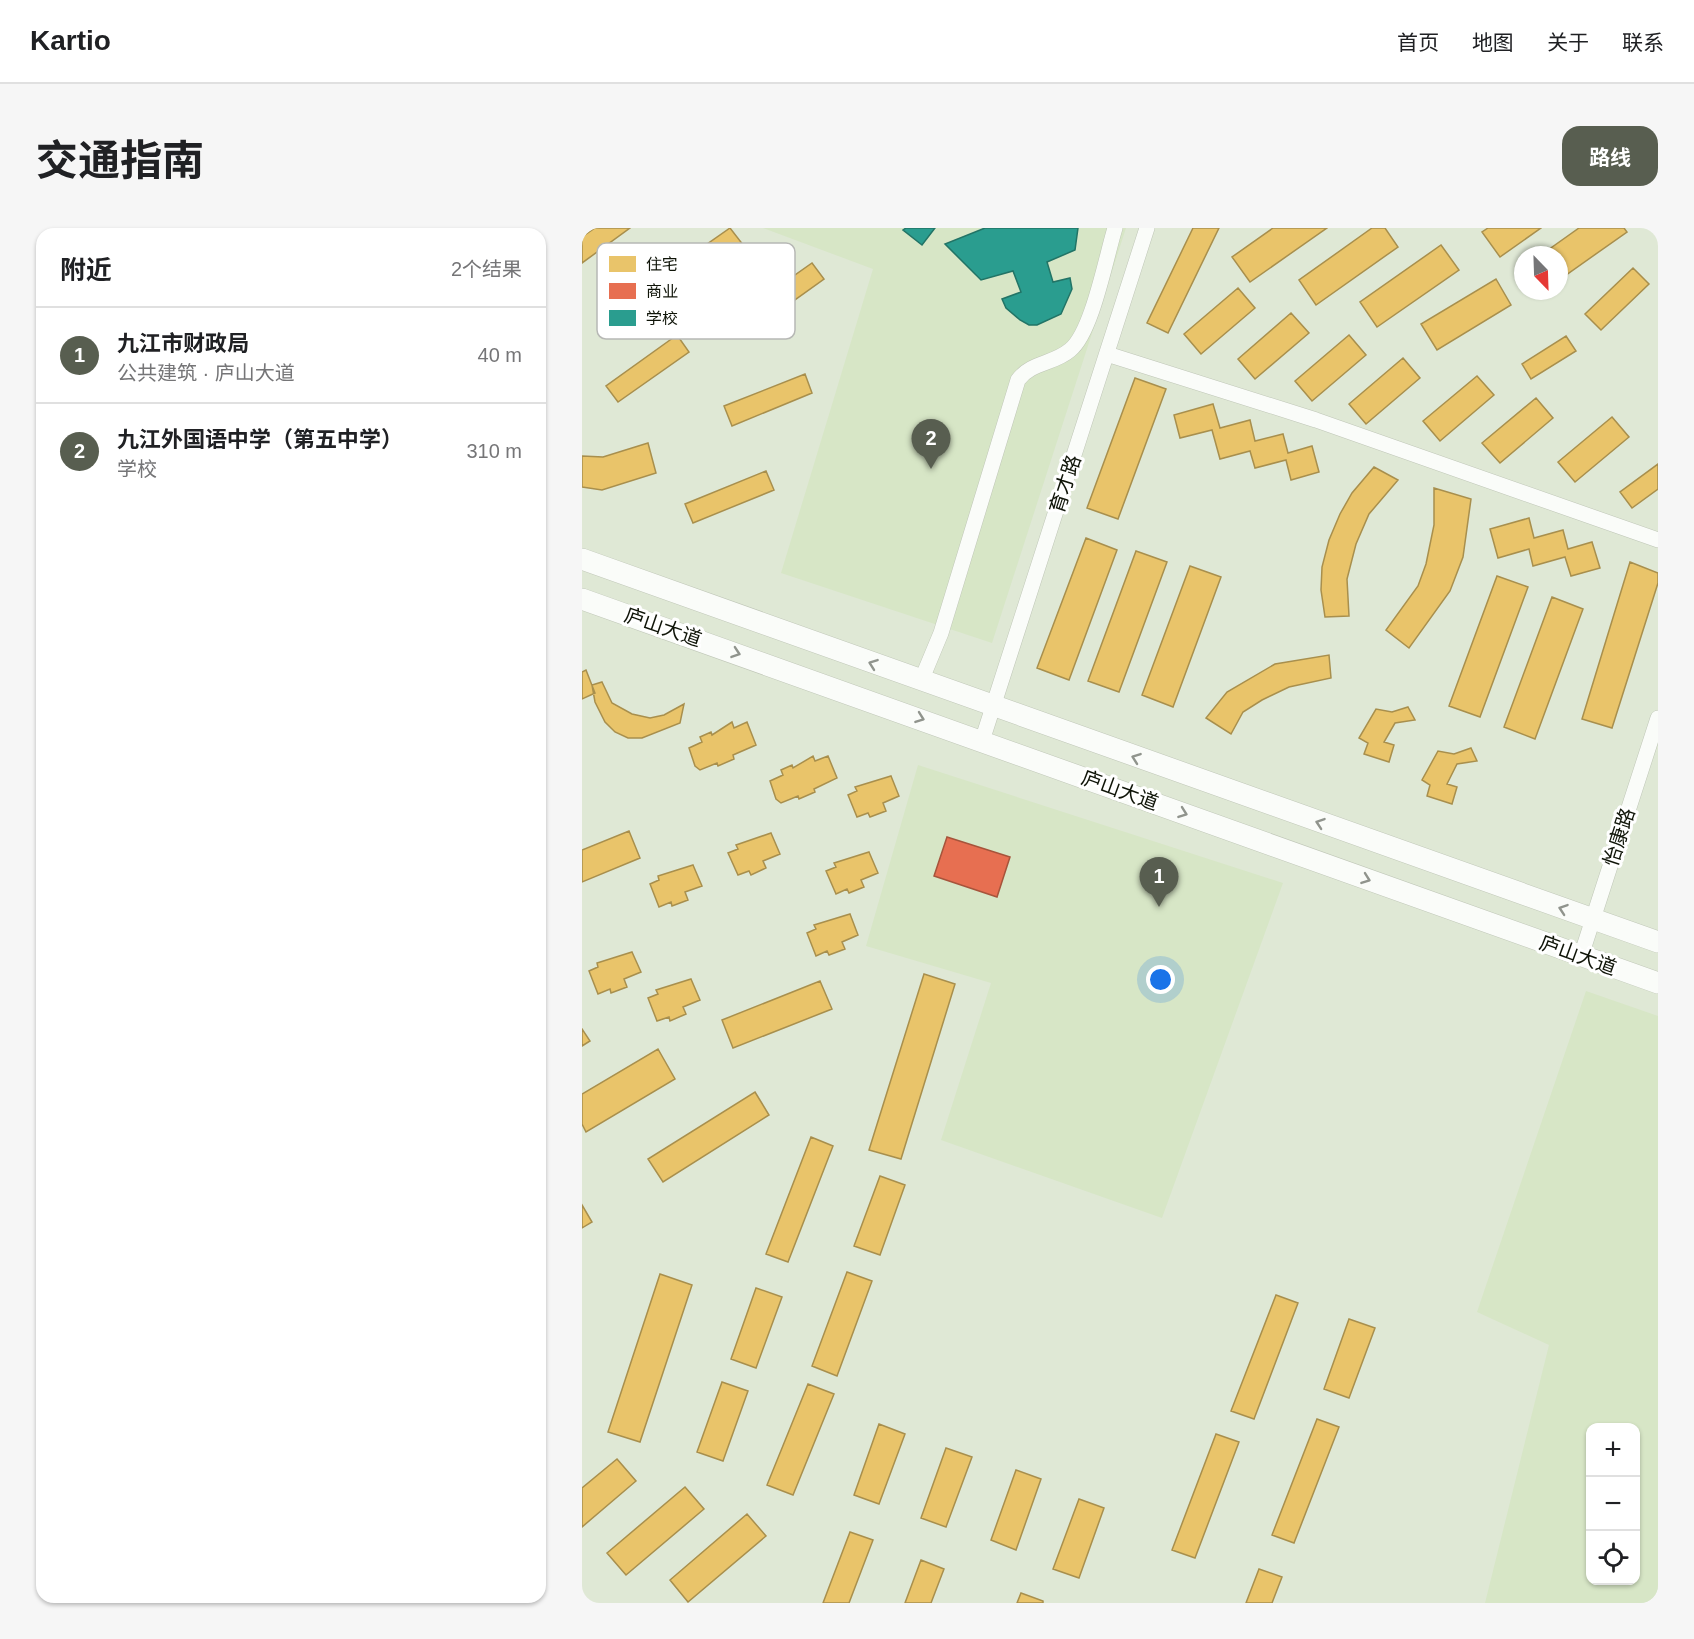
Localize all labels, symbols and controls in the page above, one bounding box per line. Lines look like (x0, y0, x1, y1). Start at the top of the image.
text: Kartio (30, 25, 111, 56)
text: 首页 (1397, 31, 1439, 54)
text: 地图 (1472, 31, 1514, 54)
text: 关于 (1547, 31, 1589, 54)
text: 联系 (1622, 31, 1664, 54)
button: 路线 (1562, 126, 1658, 186)
text: 交通指南 (36, 137, 204, 184)
legend (597, 243, 795, 339)
north arrow (1514, 246, 1568, 300)
text: 附近 (60, 255, 112, 285)
text: 住宅 (646, 256, 678, 273)
text: 2个结果 (451, 258, 522, 280)
text: 商业 (646, 283, 678, 300)
text: 学校 (646, 310, 678, 327)
text: 九江市财政局 (117, 331, 249, 356)
text: 1 (74, 344, 85, 366)
text: 40 m (478, 344, 522, 366)
text: 公共建筑 · 庐山大道 (117, 362, 295, 384)
pin: 2 (912, 420, 950, 469)
text: 九江外国语中学（第五中学） (117, 427, 403, 452)
text: 2 (74, 440, 85, 462)
text: 310 m (466, 440, 522, 462)
street label: 育才路 (1045, 452, 1085, 516)
text: 学校 (117, 458, 157, 480)
street label: 庐山大道 (622, 604, 704, 650)
one-way arrow (730, 646, 741, 658)
one-way arrow (869, 658, 879, 671)
one-way arrow (914, 711, 925, 724)
one-way arrow (1131, 753, 1142, 766)
street label: 庐山大道 (1079, 766, 1161, 814)
one-way arrow (1177, 805, 1187, 818)
street label: 怡康路 (1599, 805, 1639, 869)
one-way arrow (1315, 818, 1326, 831)
pin: 1 (1140, 858, 1178, 907)
one-way arrow (1360, 871, 1371, 884)
one-way arrow (1558, 903, 1569, 916)
street label: 庐山大道 (1537, 931, 1619, 979)
your location (1146, 965, 1175, 994)
map controls (1586, 1423, 1640, 1585)
button: + (1586, 1423, 1640, 1477)
button: − (1586, 1477, 1640, 1531)
button: locate (1586, 1531, 1640, 1585)

